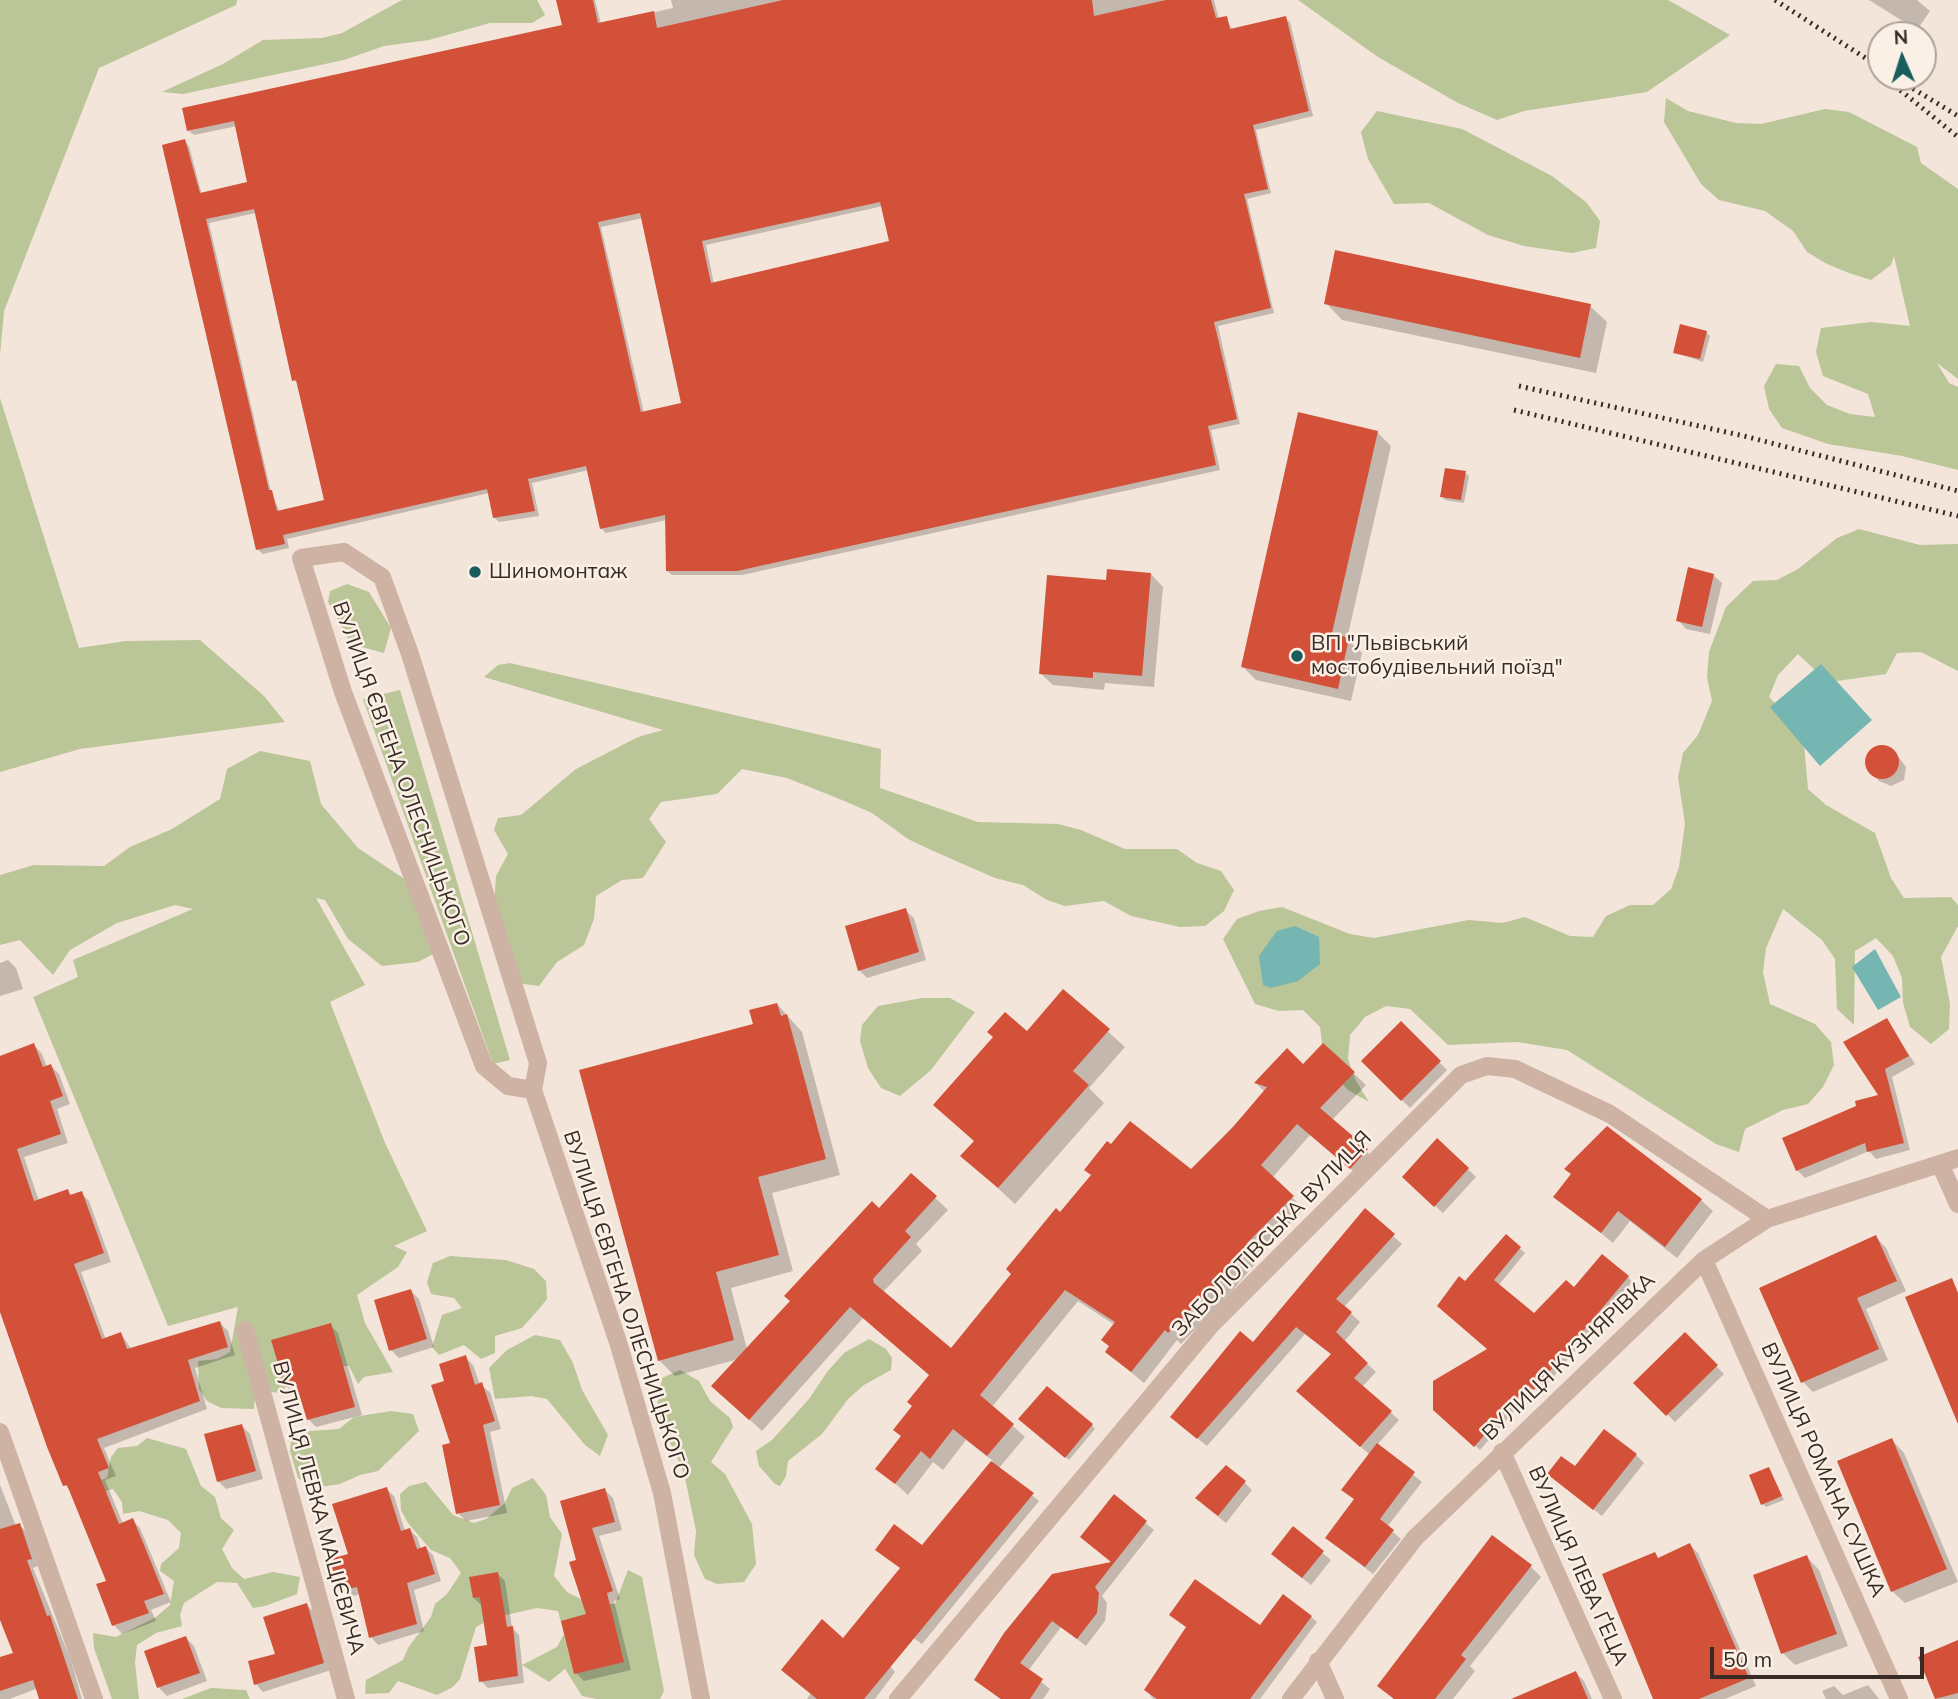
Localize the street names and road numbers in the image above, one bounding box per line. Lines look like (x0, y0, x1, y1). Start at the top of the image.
street label: ВУЛИЦЯ ЄВГЕНА ОЛЕСНИЦЬКОГО (327, 598, 475, 950)
street label: ЗАБОЛОТІВСЬКА ВУЛИЦЯ (1167, 1126, 1377, 1342)
street label: ВУЛИЦЯ ЄВГЕНА ОЛЕСНИЦЬКОГО (558, 1127, 694, 1483)
street label: ВУЛИЦЯ КУЗНЯРІВКА (1477, 1268, 1661, 1446)
street label: ВУЛИЦЯ РОМАНА СУШКА (1755, 1339, 1891, 1601)
street label: ВУЛИЦЯ ЛЕВКА МАЦІЄВИЧА (267, 1358, 369, 1658)
street label: ВУЛИЦЯ ЛЕВА ҐЕЦА (1523, 1462, 1633, 1670)

